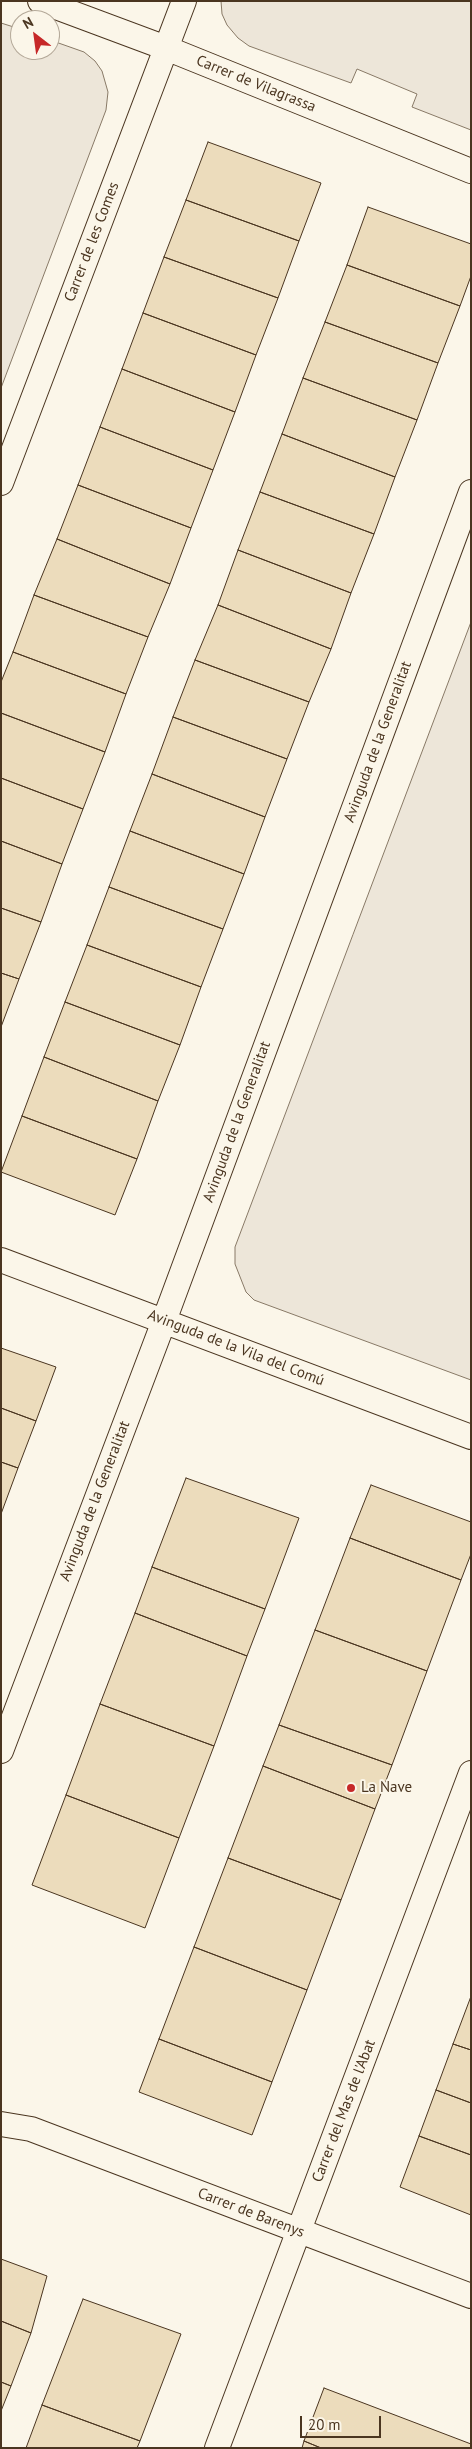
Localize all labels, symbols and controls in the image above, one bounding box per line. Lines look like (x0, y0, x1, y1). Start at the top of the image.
north arrow (10, 10, 60, 60)
text: N (20, 13, 36, 33)
street label: Carrer de Vilagrassa (194, 52, 318, 116)
street label: Carrer de les Comes (61, 180, 123, 304)
street label: Avinguda de la Generalitat (340, 659, 416, 825)
street label: Avinguda de la Generalitat (199, 1039, 275, 1205)
street label: Avinguda de la Vila del Comú (145, 1306, 327, 1390)
street label: Avinguda de la Generalitat (56, 1418, 134, 1584)
place label: La Nave (361, 1779, 412, 1797)
marker: La Nave (345, 1782, 357, 1794)
street label: Carrer del Mas de l'Abat (308, 2037, 380, 2185)
street label: Carrer de Barenys (195, 2184, 307, 2242)
scale bar (302, 2406, 383, 2438)
text: 20 m (308, 2415, 341, 2434)

